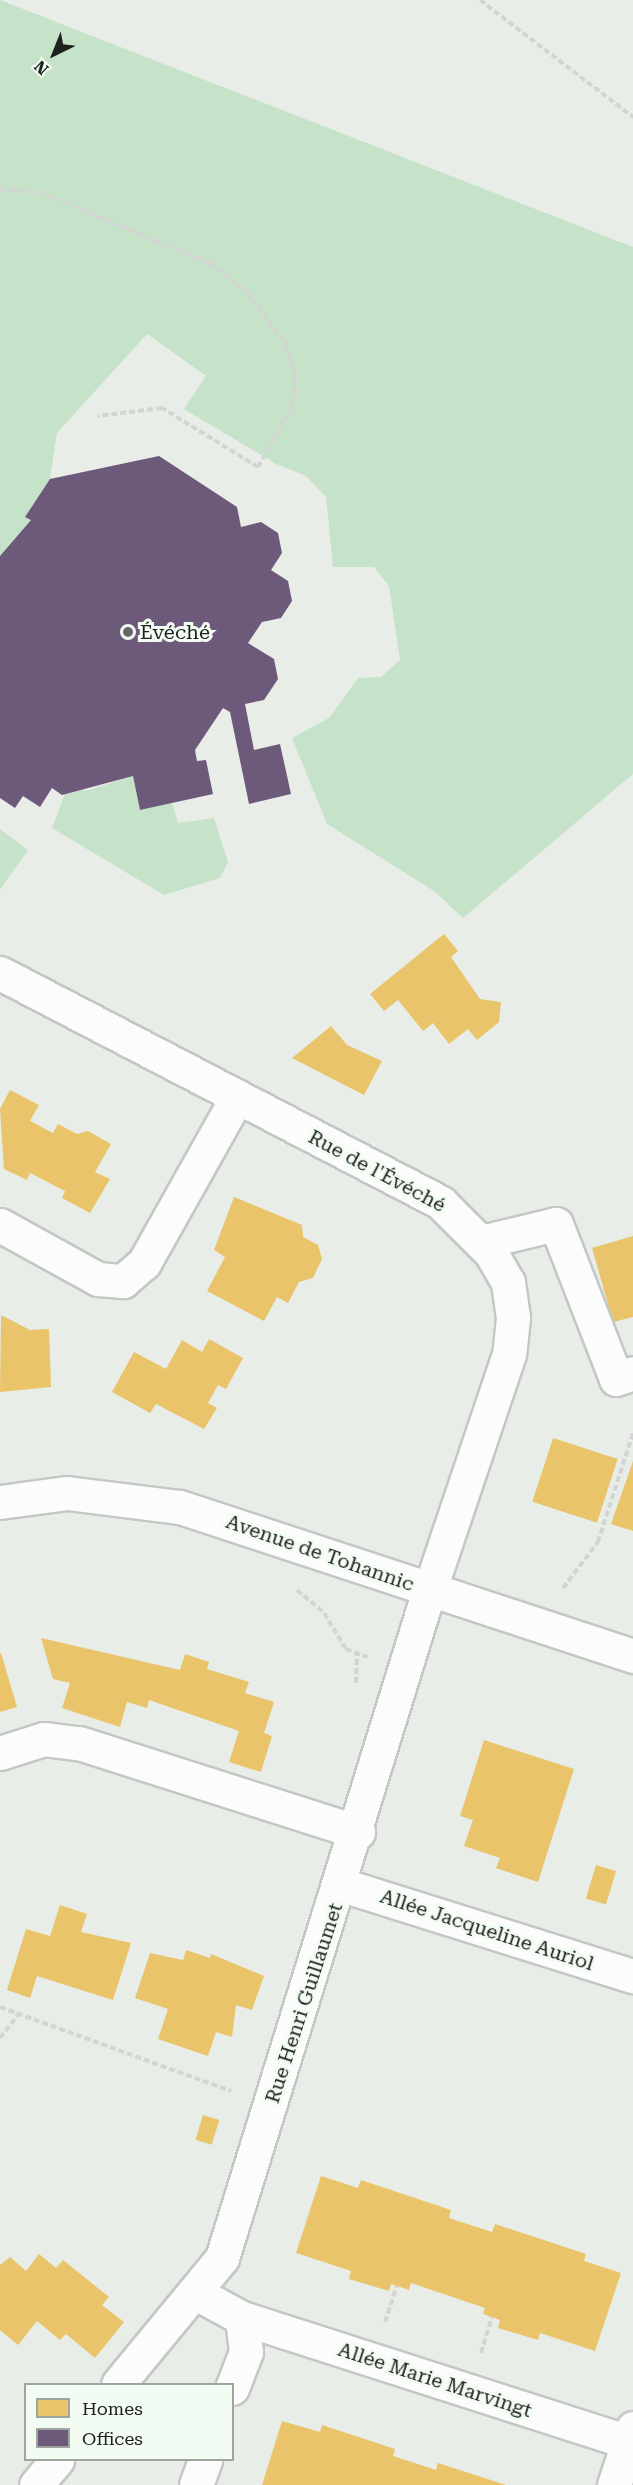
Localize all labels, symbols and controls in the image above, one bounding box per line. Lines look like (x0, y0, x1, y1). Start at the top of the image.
north arrow (24, 24, 84, 84)
text: N (30, 56, 52, 79)
place label: Évéché (140, 620, 210, 644)
marker: Évéché (121, 625, 135, 639)
street label: Rue de l'Évéché (304, 1125, 450, 1217)
street label: Avenue de Tohannic (223, 1510, 417, 1596)
street label: Allée Jacqueline Auriol (377, 1884, 597, 1976)
street label: Rue Henri Guillaumet (260, 1900, 348, 2106)
street label: Allée Marie Marvingt (335, 2337, 535, 2423)
legend (24, 2383, 234, 2461)
text: Homes (82, 2398, 143, 2419)
text: Offices (82, 2428, 143, 2449)

